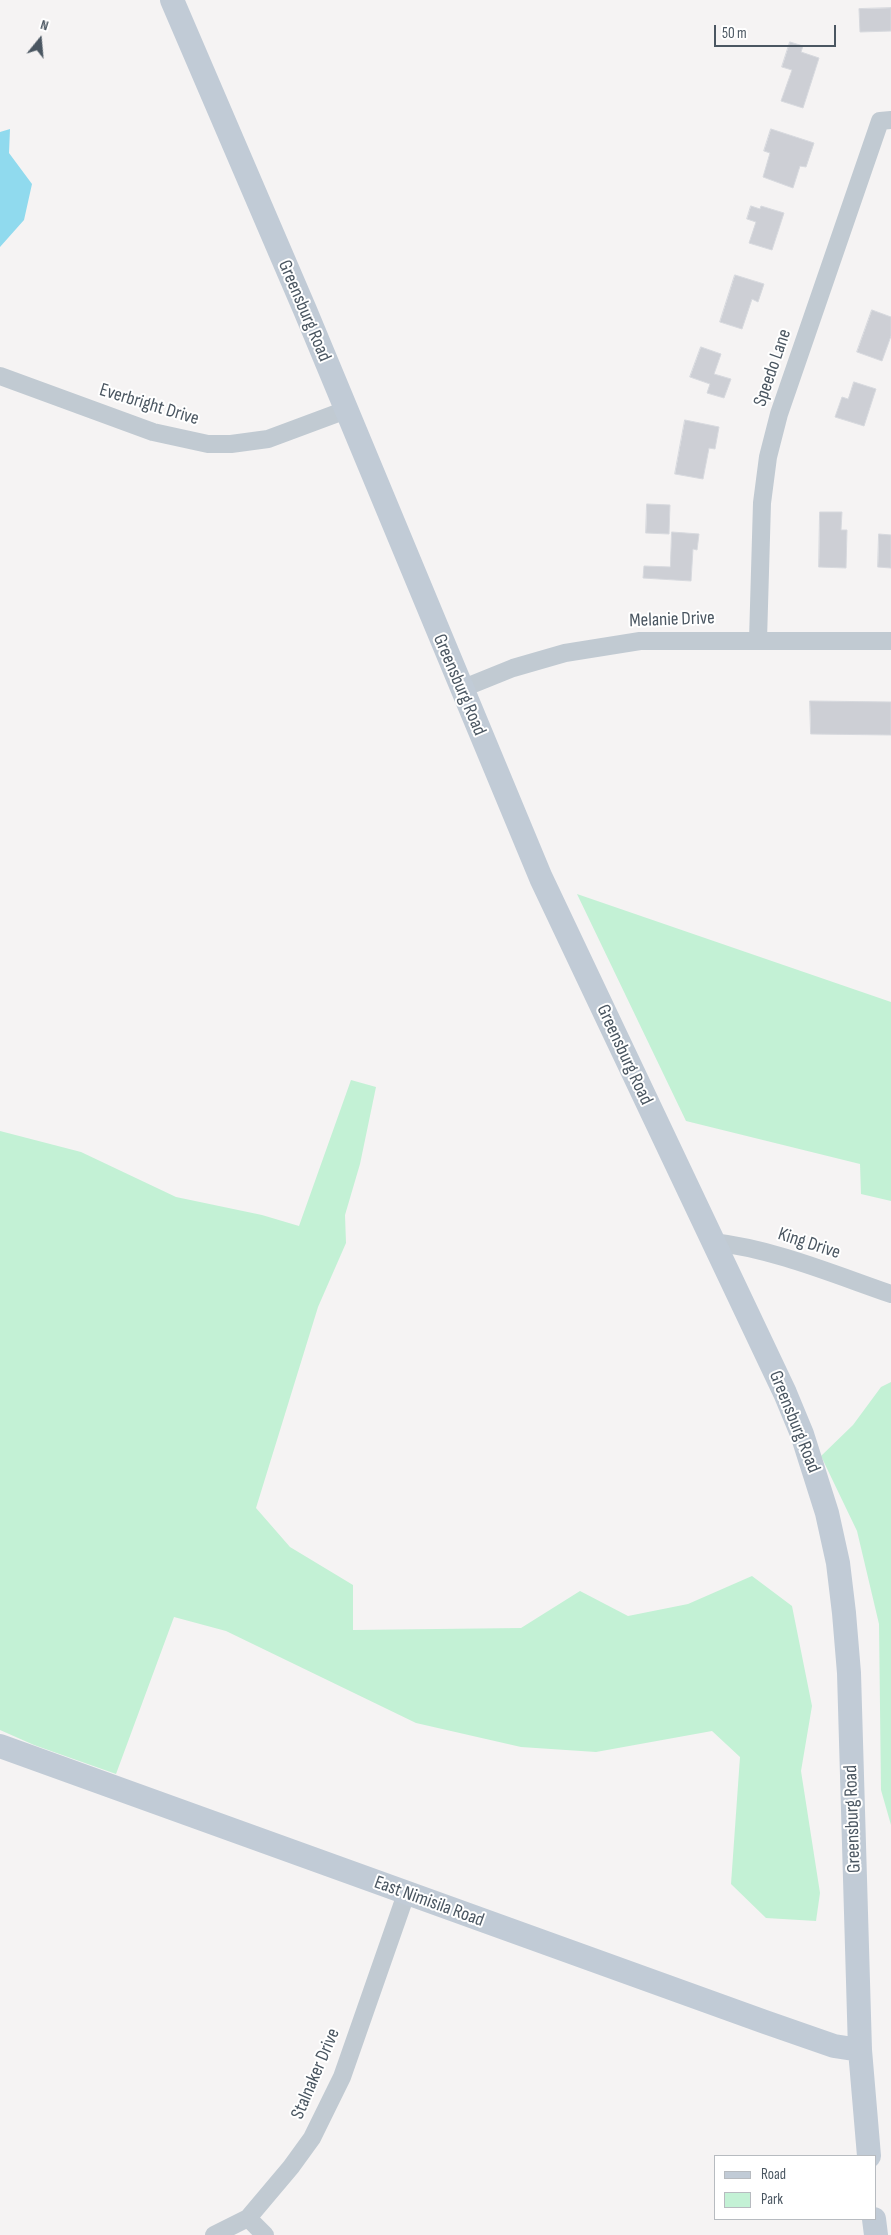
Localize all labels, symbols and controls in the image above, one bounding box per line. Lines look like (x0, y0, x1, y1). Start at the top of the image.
north arrow (15, 15, 65, 65)
scale bar (716, 15, 838, 47)
text: N (38, 16, 51, 34)
text: 50 m (722, 24, 747, 43)
street label: Greensburg Road (272, 257, 336, 365)
street label: Speedo Lane (749, 326, 797, 410)
street label: Everbright Drive (96, 379, 202, 431)
street label: Melanie Drive (629, 607, 715, 633)
street label: Greensburg Road (427, 631, 491, 739)
street label: Greensburg Road (591, 1001, 657, 1109)
street label: King Drive (775, 1223, 843, 1265)
street label: Greensburg Road (763, 1368, 825, 1476)
street label: Greensburg Road (840, 1765, 866, 1873)
street label: East Nimisila Road (371, 1872, 487, 1932)
street label: Stalnaker Drive (287, 2025, 345, 2123)
legend (714, 2155, 876, 2220)
text: Road (761, 2165, 786, 2184)
text: Park (761, 2190, 783, 2209)

